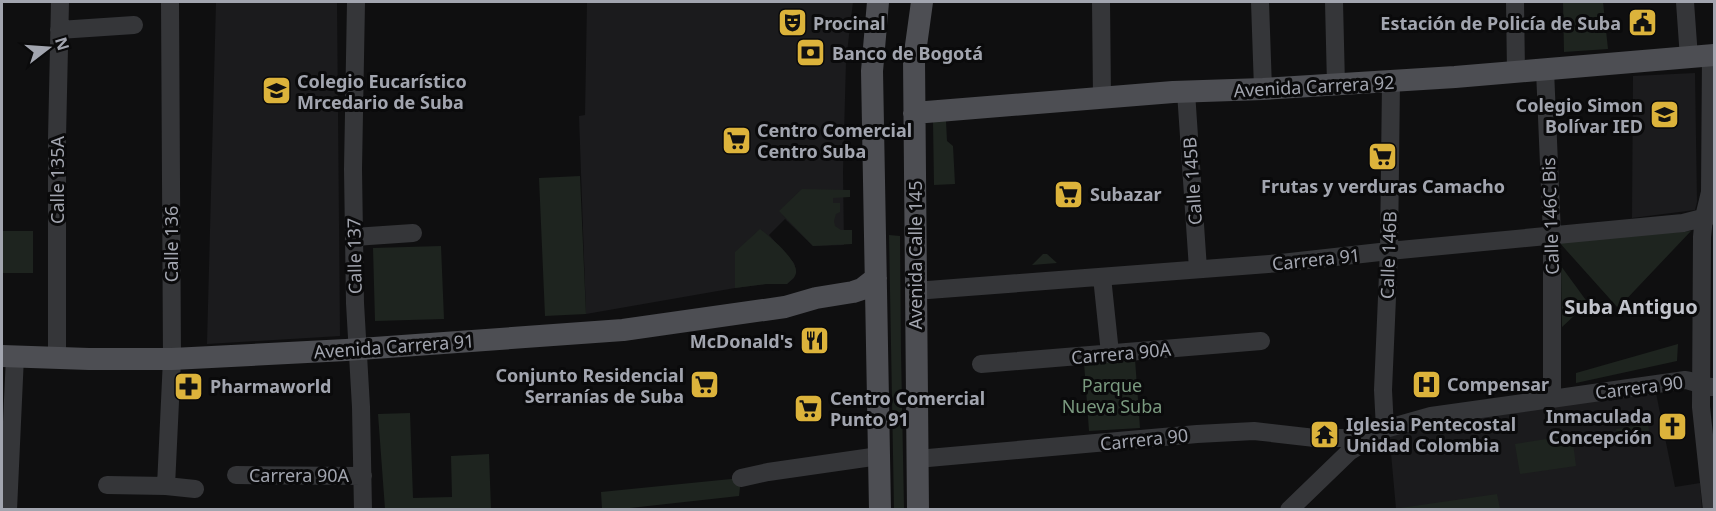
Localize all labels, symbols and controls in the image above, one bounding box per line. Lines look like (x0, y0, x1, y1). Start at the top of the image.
theatre icon: Procinal (776, 7, 808, 39)
public building icon: Estación de Policía de Suba (1626, 7, 1658, 39)
place label: Procinal (813, 11, 886, 35)
place label: Estación de Policía de Suba (1380, 11, 1621, 35)
north arrow (18, 18, 78, 78)
text: N (50, 34, 75, 53)
bank icon: Banco de Bogotá (795, 37, 827, 69)
place label: Banco de Bogotá (832, 41, 983, 65)
place label: Colegio Eucarístico Mrcedario de Suba (297, 69, 467, 114)
street label: Avenida Carrera 92 (1233, 70, 1395, 102)
school or university icon: Colegio Eucarístico Mrcedario de Suba (260, 75, 292, 107)
place label: Colegio Simon Bolívar IED (1516, 93, 1643, 138)
school or university icon: Colegio Simon Bolívar IED (1648, 99, 1680, 131)
place label: Centro Comercial Centro Suba (757, 118, 912, 163)
supermarket icon: Centro Comercial Centro Suba (720, 124, 752, 156)
street label: Calle 135A (45, 136, 69, 224)
street label: Calle 145B (1177, 136, 1207, 226)
supermarket icon: Frutas y verduras Camacho (1367, 141, 1399, 173)
street label: Calle 146C Bis (1536, 157, 1564, 275)
place label: Frutas y verduras Camacho (1261, 174, 1505, 198)
supermarket icon: Subazar (1053, 178, 1085, 210)
street label: Avenida Calle 145 (903, 181, 927, 329)
place label: Subazar (1090, 182, 1161, 206)
street label: Calle 136 (159, 206, 183, 282)
street label: Calle 146B (1374, 211, 1402, 299)
street label: Calle 137 (341, 218, 367, 294)
street label: Carrera 91 (1271, 242, 1361, 276)
district label: Suba Antiguo (1564, 293, 1698, 320)
restaurant icon: McDonald's (798, 325, 830, 357)
street label: Avenida Carrera 91 (313, 328, 475, 364)
place label: McDonald's (690, 329, 793, 353)
street label: Carrera 90A (1070, 337, 1172, 369)
place label: Conjunto Residencial Serranías de Suba (495, 363, 684, 408)
hospital icon: Compensar (1410, 368, 1442, 400)
supermarket icon: Conjunto Residencial Serranías de Suba (689, 369, 721, 401)
pharmacy icon: Pharmaworld (173, 370, 205, 402)
street label: Carrera 90 (1594, 370, 1684, 404)
place label: Compensar (1447, 372, 1549, 396)
park label: Parque Nueva Suba (1062, 373, 1162, 418)
place label: Pharmaworld (210, 374, 331, 398)
place label: Centro Comercial Punto 91 (830, 386, 985, 431)
supermarket icon: Centro Comercial Punto 91 (793, 392, 825, 424)
place label: Inmaculada Concepción (1546, 404, 1652, 449)
church icon: Inmaculada Concepción (1657, 410, 1689, 442)
place label: Iglesia Pentecostal Unidad Colombia (1346, 412, 1516, 457)
temple icon: Iglesia Pentecostal Unidad Colombia (1309, 418, 1341, 450)
street label: Carrera 90 (1099, 422, 1189, 456)
street label: Carrera 90A (249, 463, 350, 487)

